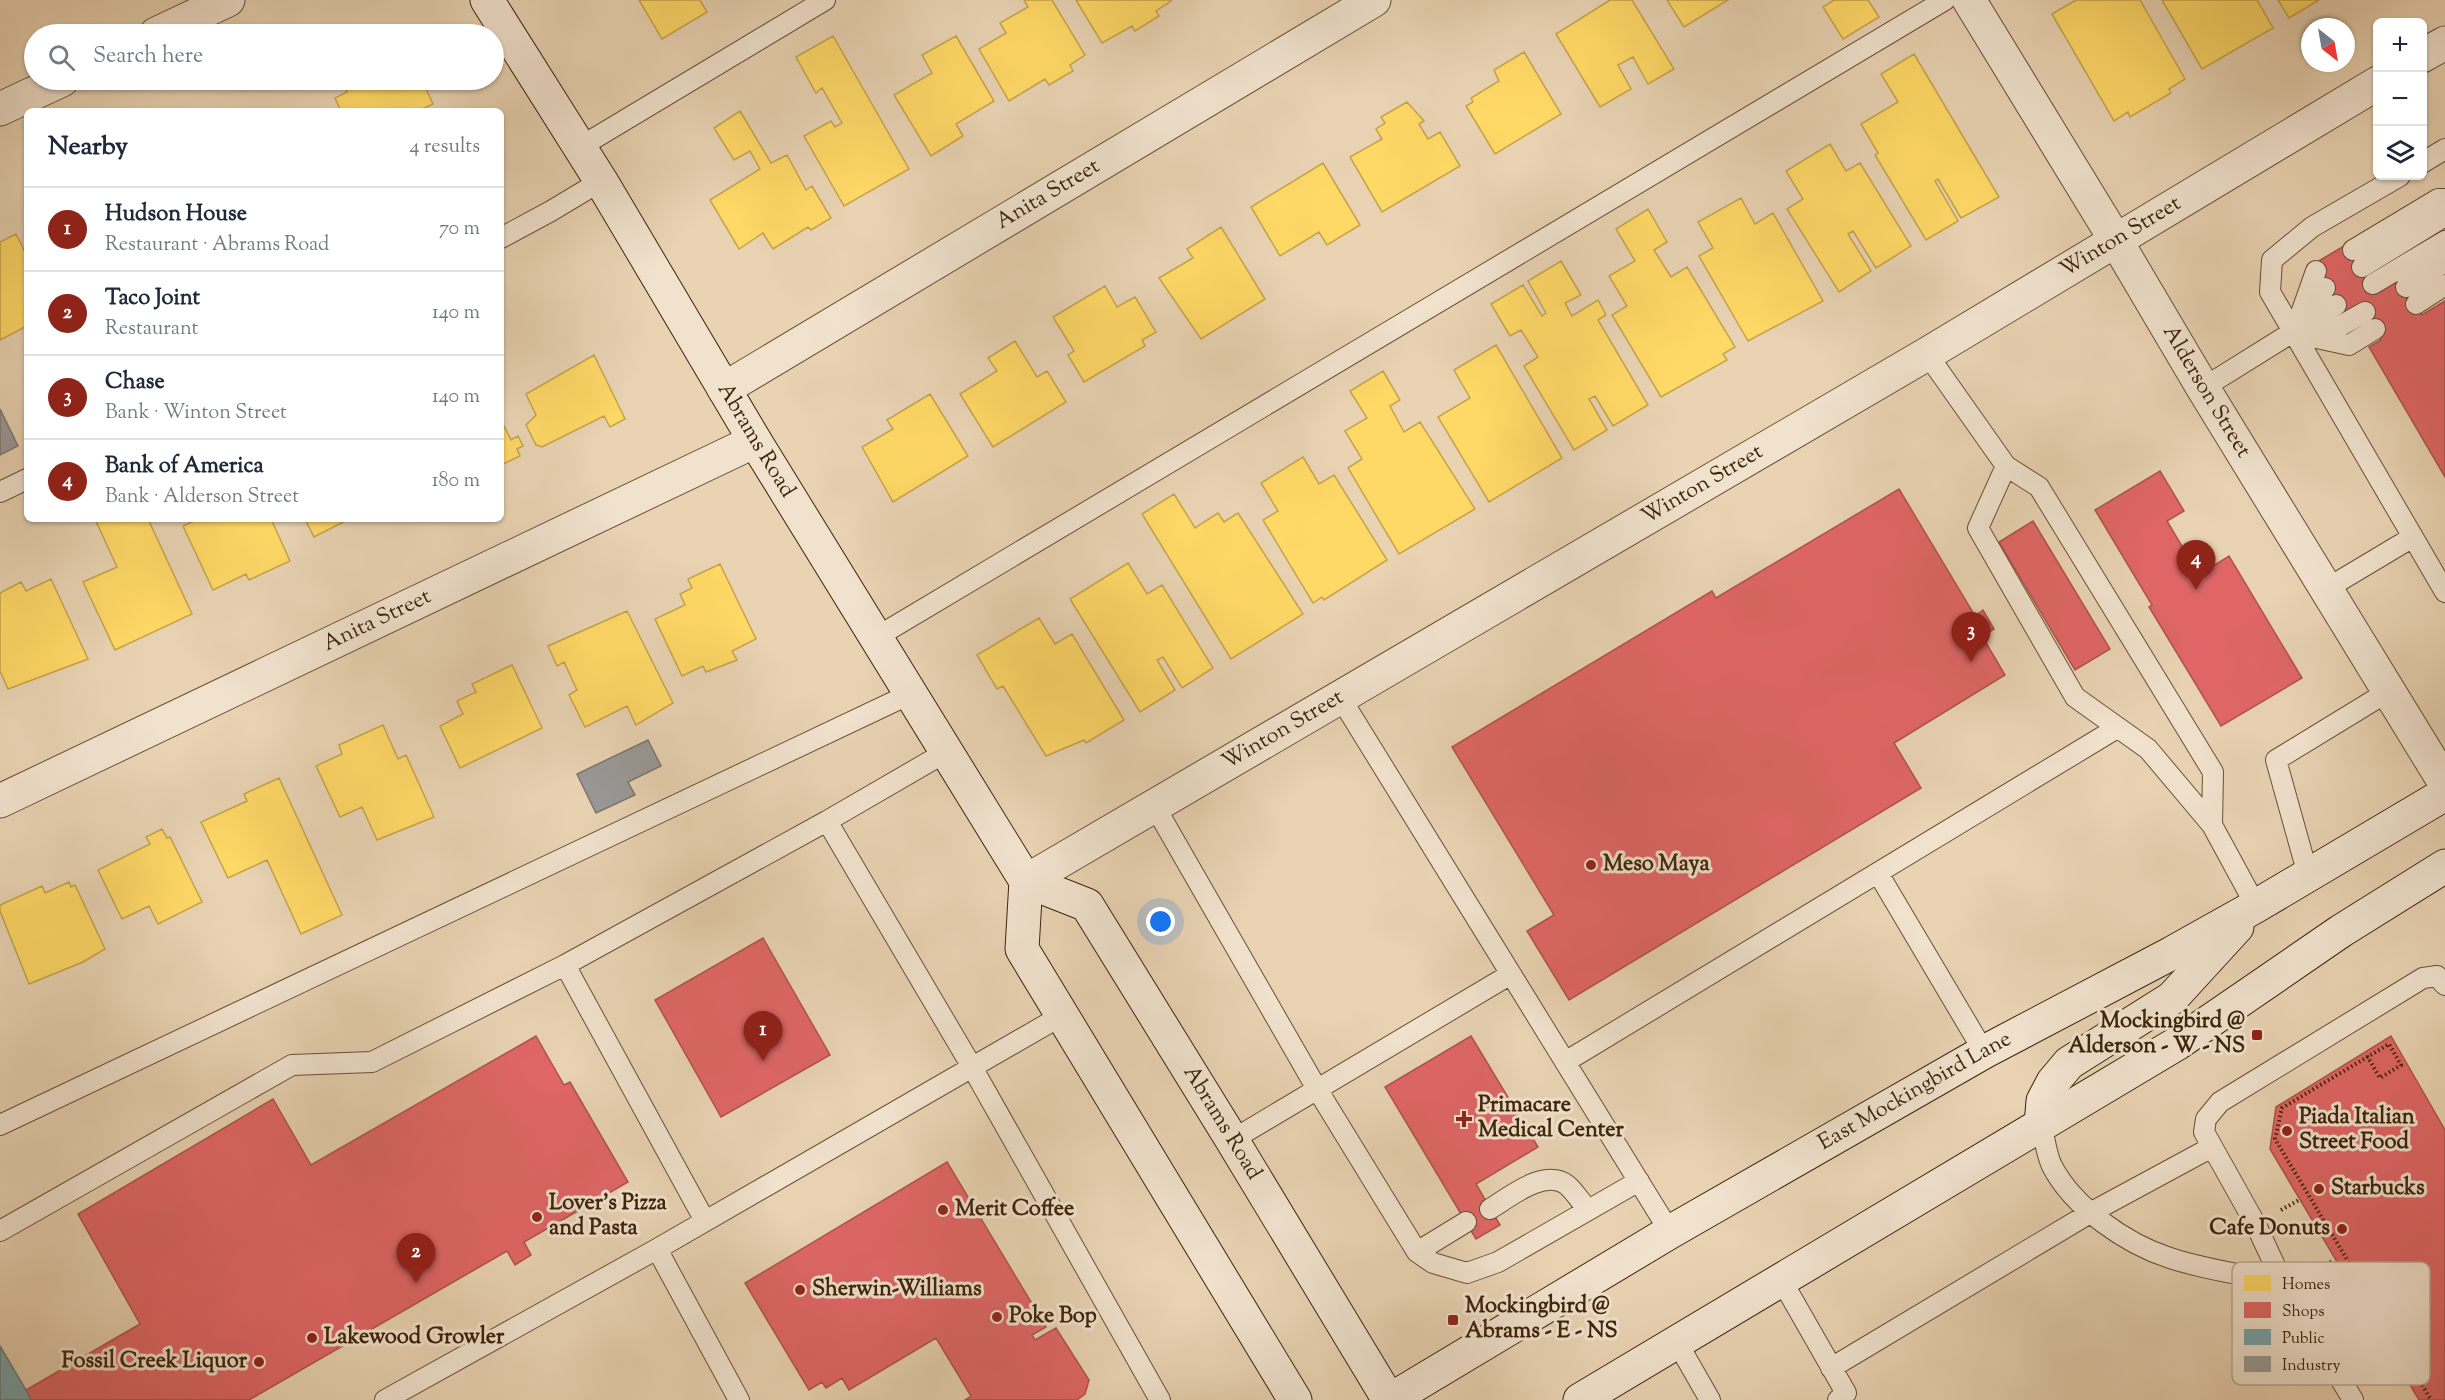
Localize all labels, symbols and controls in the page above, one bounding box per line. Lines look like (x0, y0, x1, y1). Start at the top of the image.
north arrow (2301, 18, 2355, 72)
map controls (2373, 18, 2427, 180)
button: + (2373, 18, 2427, 72)
search box (24, 24, 504, 90)
icon: search (45, 41, 78, 74)
text: Search here (93, 41, 203, 73)
button: − (2373, 72, 2427, 126)
button: layers (2373, 126, 2427, 180)
text: Nearby (48, 129, 128, 166)
text: 4 results (409, 133, 480, 162)
street label: Anita Street (990, 151, 1107, 238)
street label: Winton Street (2054, 188, 2188, 286)
text: Hudson House (105, 199, 247, 231)
text: 1 (64, 215, 71, 244)
text: 70 m (439, 215, 480, 244)
text: Restaurant · Abrams Road (105, 231, 329, 260)
text: Taco Joint (105, 283, 200, 315)
text: 2 (63, 299, 72, 328)
text: 140 m (432, 299, 480, 328)
text: Restaurant (105, 315, 198, 344)
street label: Alderson Street (2154, 320, 2259, 465)
text: Chase (105, 367, 165, 399)
street label: Abrams Road (708, 377, 802, 504)
text: 3 (63, 383, 72, 412)
text: 140 m (432, 383, 480, 412)
text: Bank · Winton Street (105, 399, 287, 428)
street label: Winton Street (1636, 437, 1770, 533)
text: Bank of America (105, 451, 264, 483)
text: 4 (62, 467, 73, 496)
text: 180 m (432, 467, 480, 496)
text: Bank · Alderson Street (105, 483, 299, 512)
pin: 4 (2176, 540, 2216, 590)
street label: Anita Street (318, 581, 437, 661)
pin: 3 (1952, 612, 1990, 662)
street label: Winton Street (1216, 682, 1351, 779)
place label: Meso Maya (1603, 849, 1711, 881)
marker: Meso Maya (1584, 858, 1598, 872)
your location (1146, 907, 1175, 936)
place label: Mockingbird @ Alderson - W - NS (2068, 1006, 2245, 1063)
pin: 1 (744, 1012, 783, 1061)
street label: East Mockingbird Lane (1813, 1024, 2017, 1160)
marker: Mockingbird @ Alderson - W - NS (2250, 1028, 2264, 1042)
street label: Abrams Road (1174, 1060, 1269, 1187)
place label: Primacare Medical Center (1478, 1090, 1625, 1147)
place label: Piada Italian Street Food (2299, 1102, 2415, 1159)
marker: Primacare Medical Center (1455, 1110, 1473, 1128)
marker: Piada Italian Street Food (2280, 1124, 2294, 1138)
place label: Starbucks (2331, 1173, 2425, 1205)
marker: Starbucks (2312, 1182, 2326, 1196)
place label: Lover's Pizza and Pasta (549, 1188, 667, 1245)
place label: Merit Coffee (955, 1194, 1074, 1226)
marker: Merit Coffee (936, 1203, 950, 1217)
marker: Lover's Pizza and Pasta (530, 1210, 544, 1224)
place label: Cafe Donuts (2209, 1213, 2330, 1245)
marker: Cafe Donuts (2335, 1222, 2349, 1236)
pin: 2 (396, 1234, 436, 1283)
legend (2232, 1262, 2430, 1385)
place label: Sherwin-Williams (812, 1274, 982, 1306)
text: Homes (2282, 1274, 2330, 1297)
marker: Sherwin-Williams (793, 1283, 807, 1297)
place label: Mockingbird @ Abrams - E - NS (1465, 1291, 1618, 1348)
place label: Poke Bop (1009, 1301, 1097, 1333)
text: Shops (2282, 1301, 2325, 1324)
marker: Poke Bop (990, 1310, 1004, 1324)
marker: Mockingbird @ Abrams - E - NS (1446, 1313, 1460, 1327)
place label: Lakewood Growler (324, 1322, 505, 1354)
text: Public (2282, 1328, 2325, 1351)
marker: Lakewood Growler (305, 1331, 319, 1345)
place label: Fossil Creek Liquor (62, 1346, 248, 1378)
marker: Fossil Creek Liquor (252, 1355, 266, 1369)
text: Industry (2282, 1355, 2340, 1378)

